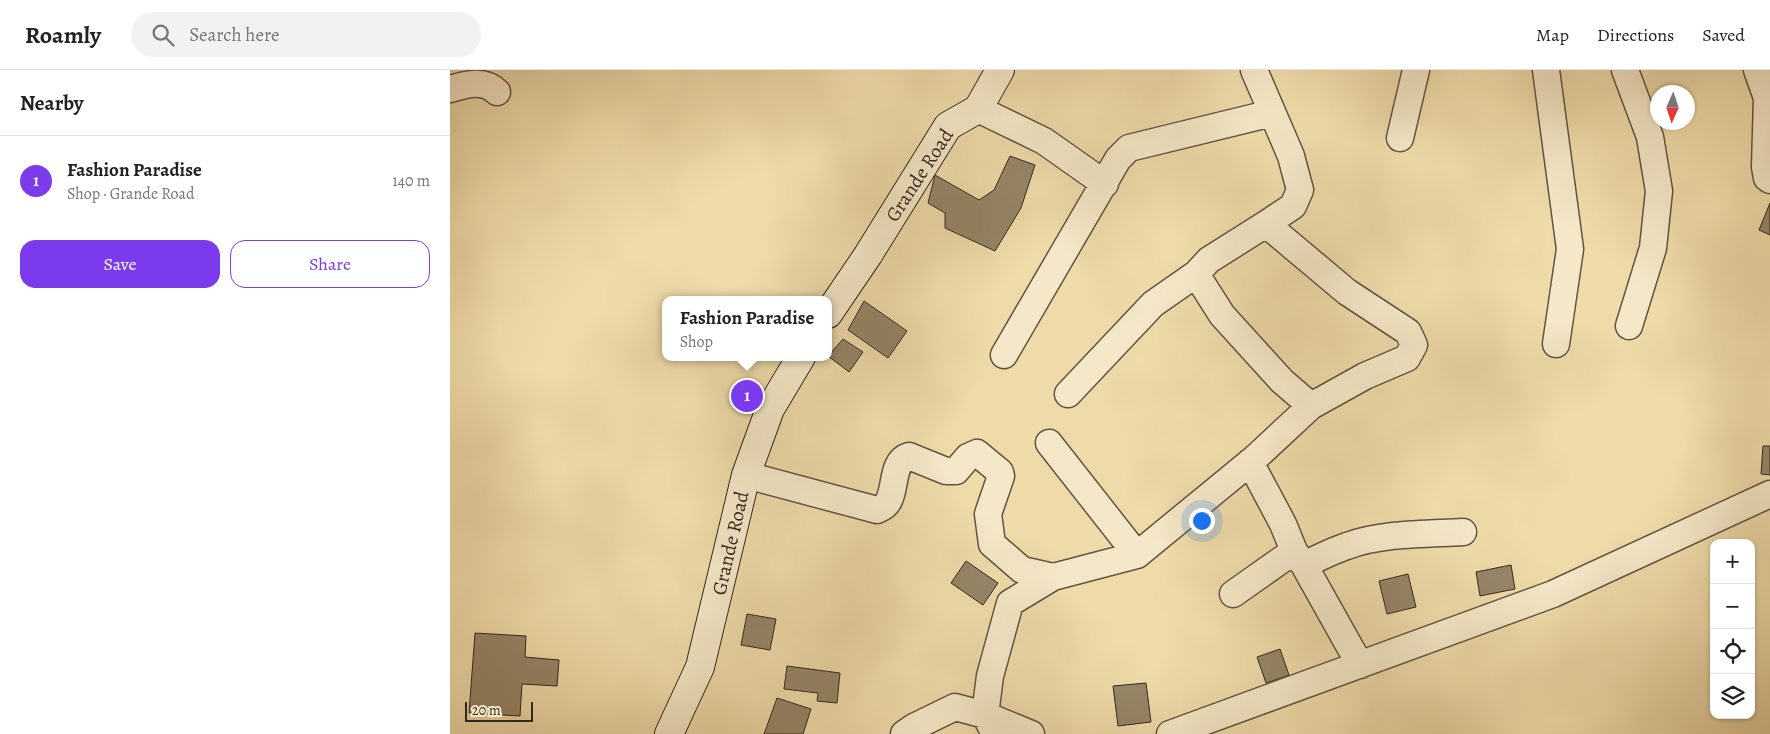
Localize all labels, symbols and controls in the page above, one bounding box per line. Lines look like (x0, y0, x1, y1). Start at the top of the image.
search box (131, 12, 481, 57)
text: Roamly (25, 19, 101, 51)
icon: search (149, 21, 177, 49)
text: Search here (189, 22, 280, 48)
text: Map (1536, 23, 1569, 47)
text: Directions (1597, 23, 1674, 47)
text: Saved (1702, 23, 1745, 47)
north arrow (1650, 85, 1695, 130)
text: Nearby (20, 89, 83, 117)
street label: Grande Road (879, 123, 960, 227)
text: Fashion Paradise (67, 157, 202, 183)
text: 1 (33, 170, 39, 192)
text: 140 m (392, 170, 430, 192)
text: Shop · Grande Road (67, 183, 195, 205)
button: Save (20, 240, 220, 288)
button: Share (230, 240, 430, 288)
popup (662, 296, 832, 361)
text: Fashion Paradise (680, 305, 814, 331)
text: Shop (680, 331, 713, 353)
pin: 1 (731, 377, 763, 415)
street label: Grande Road (705, 488, 756, 598)
your location (1189, 508, 1215, 534)
map controls (1710, 539, 1755, 719)
button: + (1710, 539, 1755, 584)
button: − (1710, 584, 1755, 629)
button: locate (1710, 629, 1755, 674)
button: layers (1710, 674, 1755, 719)
scale bar (465, 699, 532, 722)
text: 20 m (472, 701, 501, 720)

